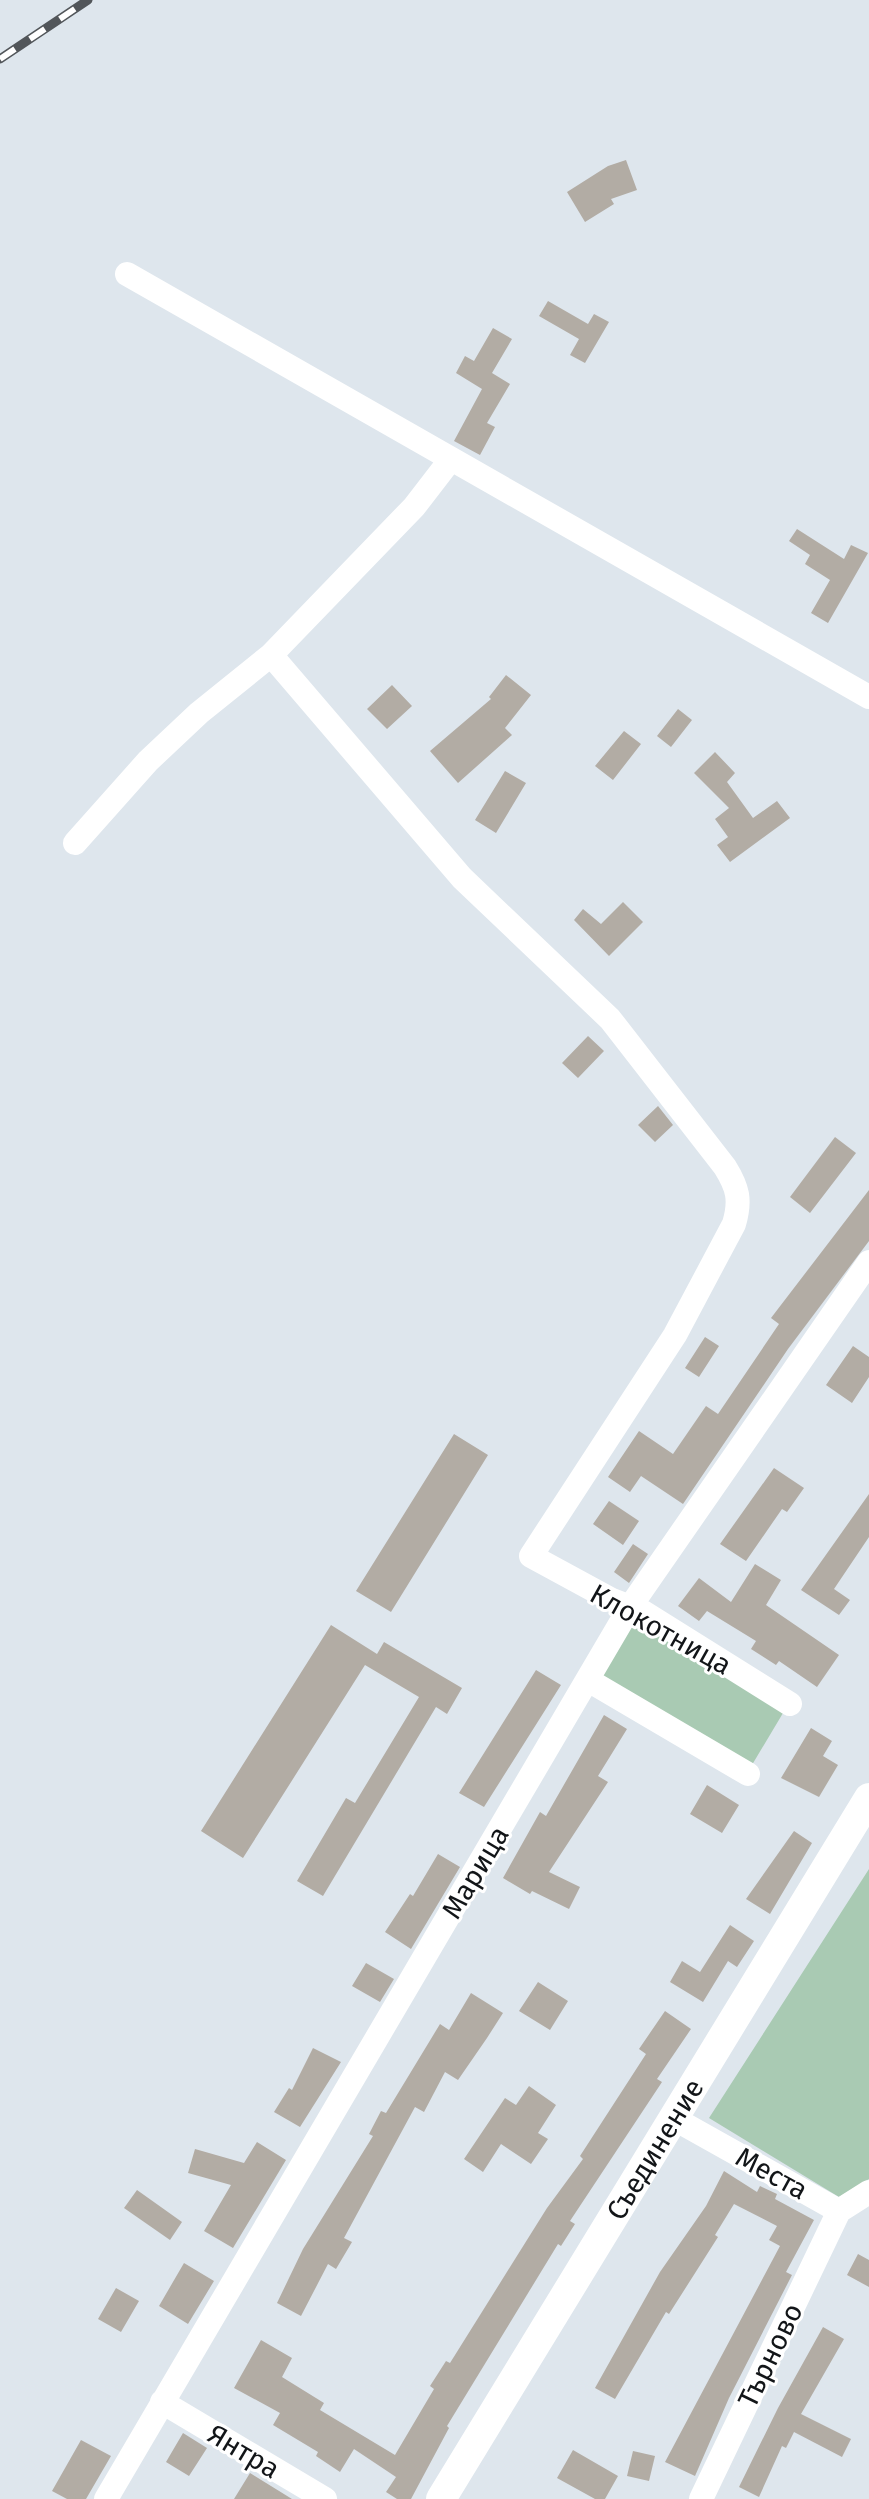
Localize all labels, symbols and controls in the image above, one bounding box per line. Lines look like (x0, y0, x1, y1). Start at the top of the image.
street label: Клокотница (584, 1577, 737, 1682)
street label: Марица (435, 1820, 516, 1924)
street label: Съединение (600, 2073, 711, 2226)
street label: Места (730, 2140, 814, 2207)
street label: Търново (731, 2298, 810, 2413)
street label: Янтра (202, 2417, 286, 2486)

